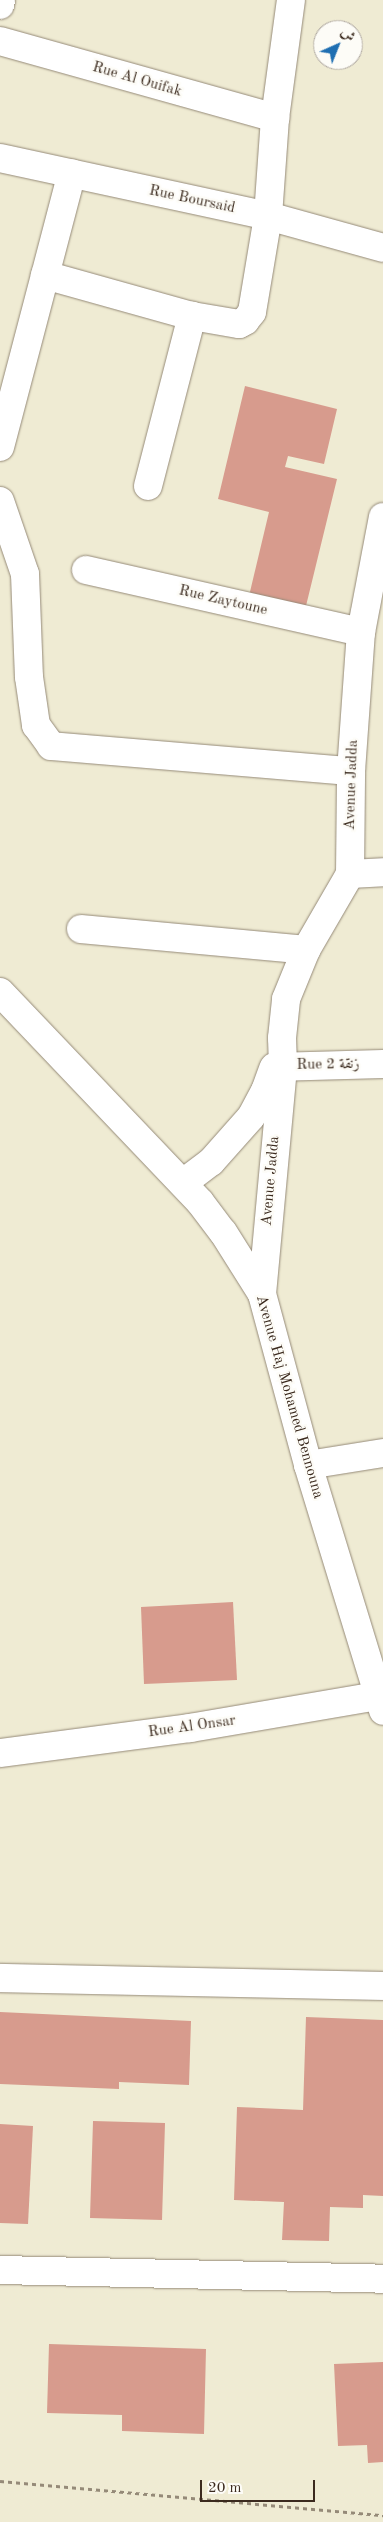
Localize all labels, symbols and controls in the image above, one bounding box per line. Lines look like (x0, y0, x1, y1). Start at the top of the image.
north arrow (313, 20, 363, 70)
text: ش (338, 25, 358, 45)
street label: Rue Al Ouifak (90, 59, 184, 101)
street label: Rue Boursaid (147, 182, 237, 218)
street label: Rue Zaytoune (177, 582, 269, 620)
street label: Avenue Jadda (341, 740, 363, 830)
street label: Rue 2 زنقة (296, 1055, 360, 1075)
street label: Avenue Jadda (258, 1135, 284, 1227)
street label: Avenue Haj Mohamed Bennouna (251, 1293, 327, 1501)
street label: Rue Al Onsar (147, 1712, 237, 1742)
scale bar (203, 2470, 318, 2502)
text: 20 m (208, 2481, 242, 2496)

